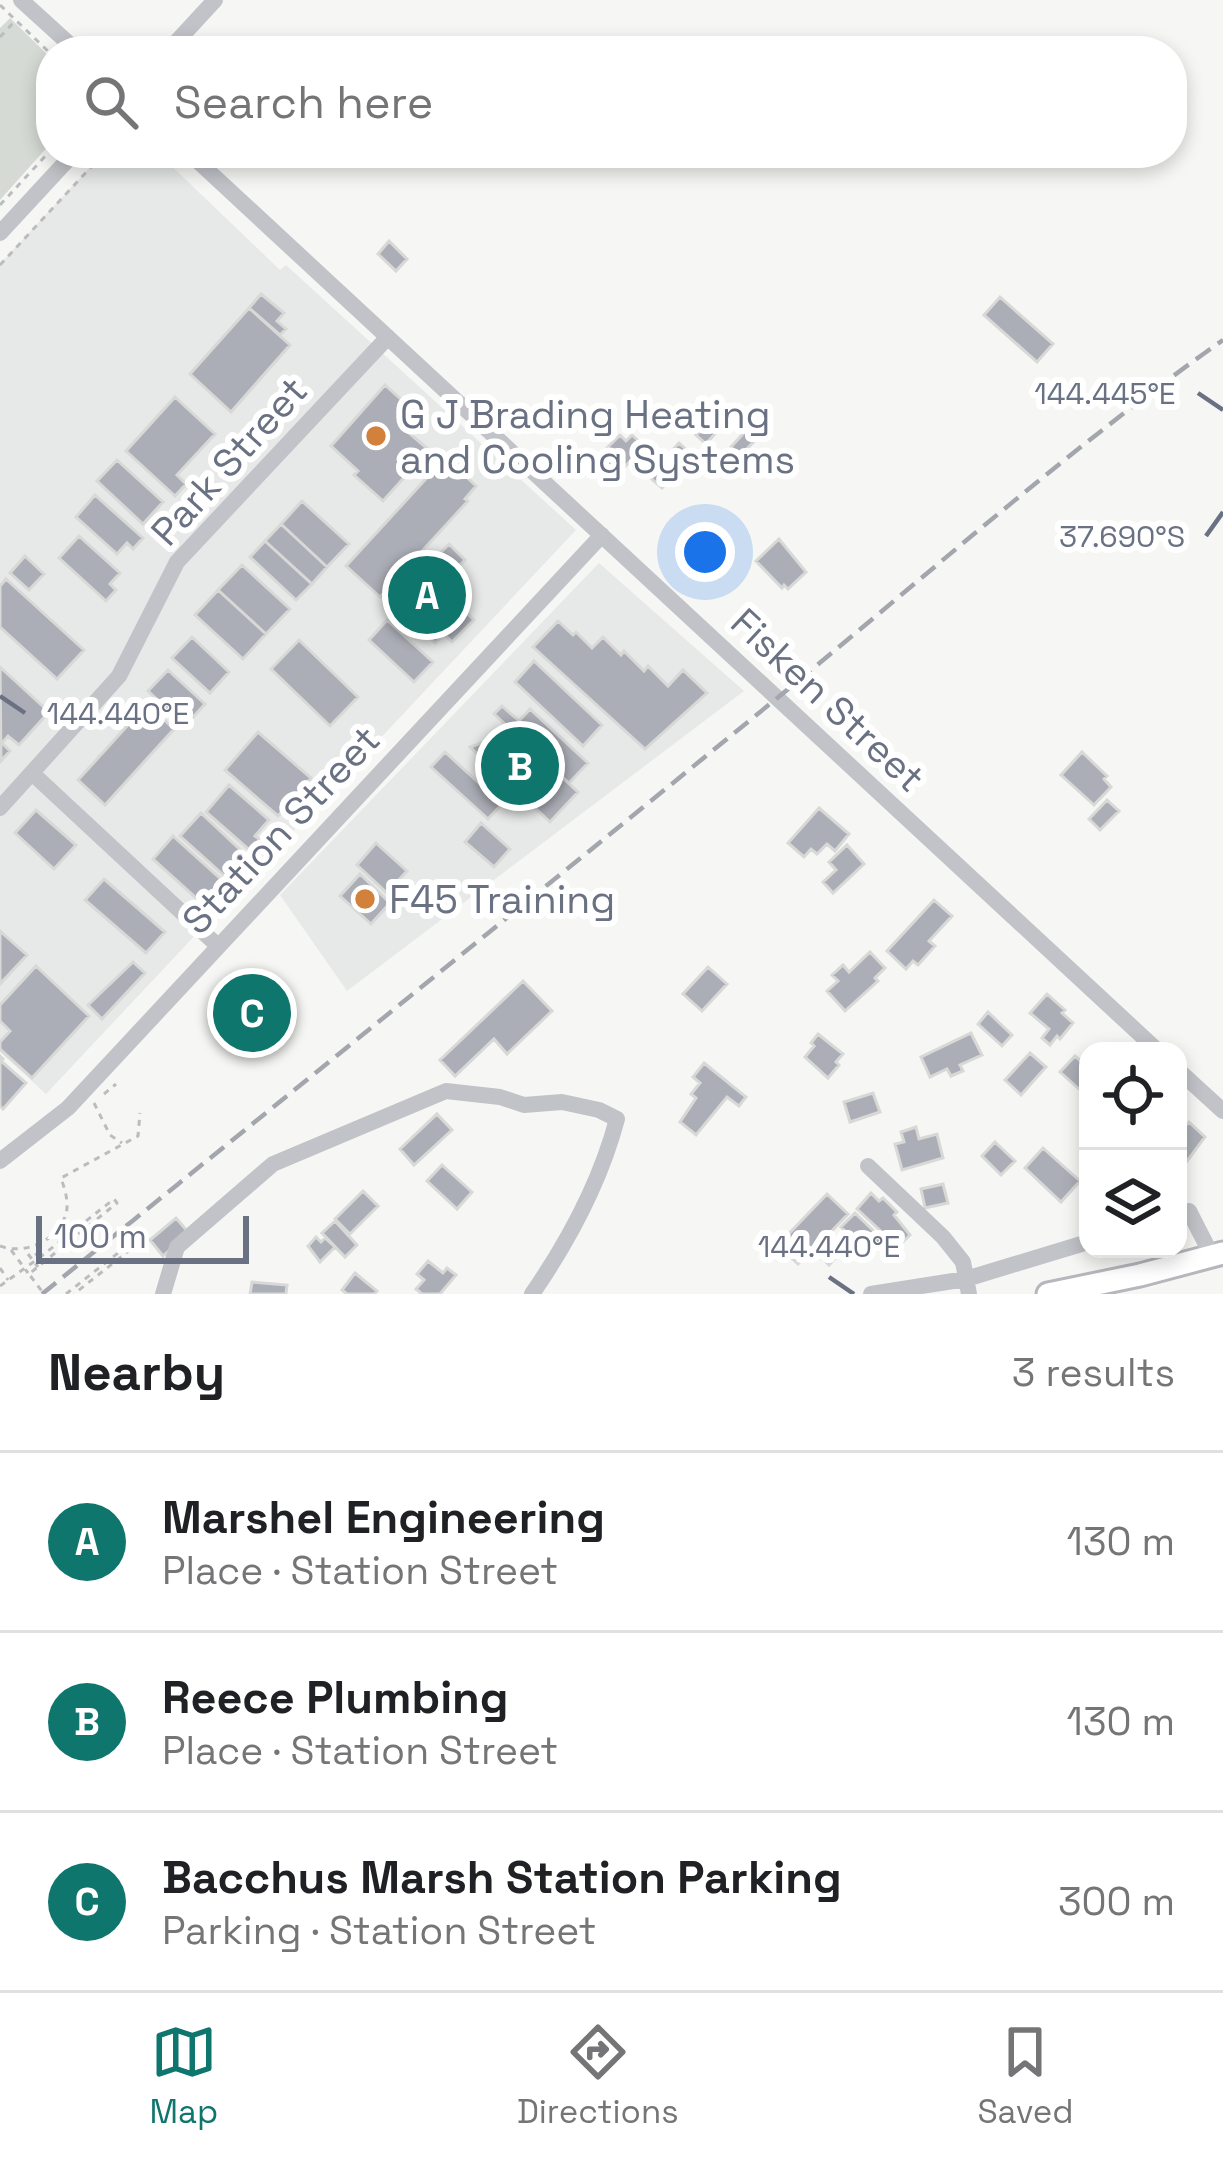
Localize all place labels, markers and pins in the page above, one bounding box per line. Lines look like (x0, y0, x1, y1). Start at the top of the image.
place label: G J Brading Heating and Cooling Systems (400, 390, 795, 484)
marker: G J Brading Heating and Cooling Systems (363, 423, 389, 449)
pin: A (388, 550, 466, 640)
pin: B (481, 721, 559, 811)
place label: F45 Training (389, 875, 615, 924)
marker: F45 Training (352, 886, 378, 912)
pin: C (213, 968, 291, 1058)

